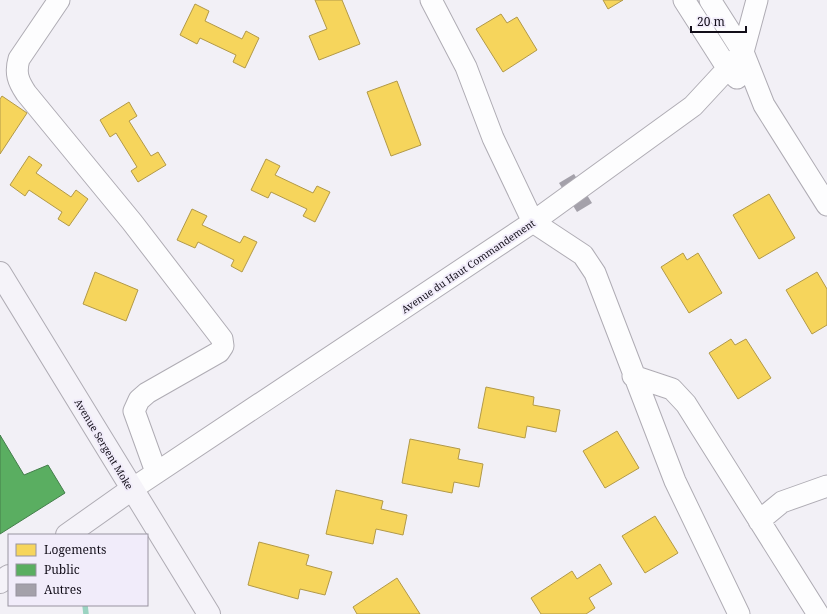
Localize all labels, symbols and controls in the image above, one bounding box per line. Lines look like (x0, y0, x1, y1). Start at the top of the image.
scale bar (691, 8, 746, 34)
text: 20 m (697, 13, 725, 30)
street label: Avenue du Haut Commandement (398, 216, 538, 316)
street label: Avenue Sergent Moke (71, 396, 137, 492)
legend (8, 534, 148, 606)
text: Logements (44, 541, 106, 558)
text: Public (44, 561, 80, 578)
text: Autres (44, 581, 82, 598)

